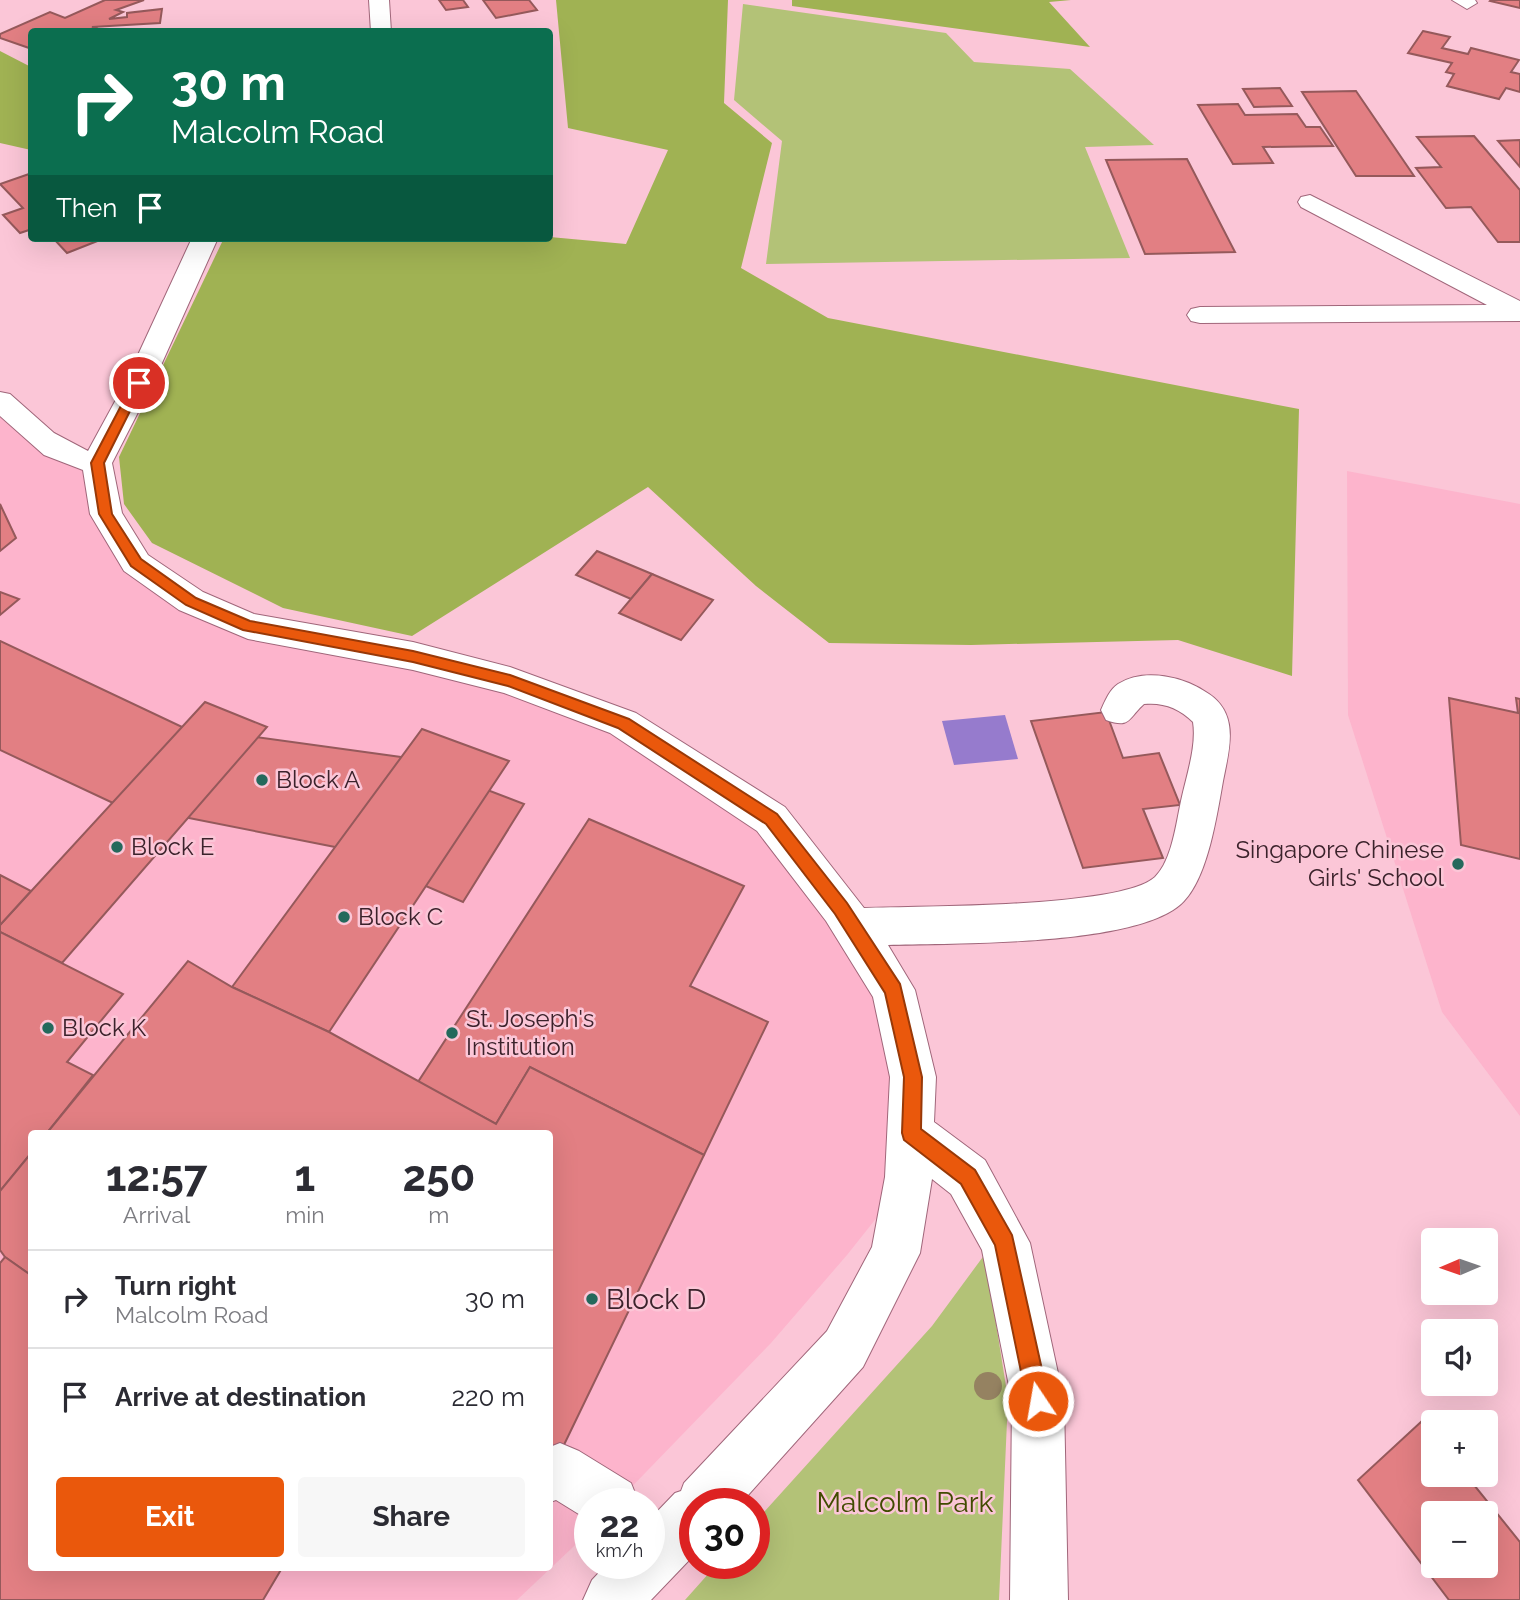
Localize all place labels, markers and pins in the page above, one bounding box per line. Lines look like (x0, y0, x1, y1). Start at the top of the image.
pin (109, 353, 169, 413)
place label: Block A (276, 765, 360, 794)
marker: Block A (254, 772, 270, 788)
place label: Block E (131, 832, 214, 861)
place label: Singapore Chinese Girls' School (1236, 835, 1444, 892)
marker: Block E (109, 839, 125, 855)
marker: Singapore Chinese Girls' School (1450, 856, 1466, 872)
place label: Block C (358, 902, 443, 931)
marker: Block C (336, 909, 352, 925)
place label: St. Joseph's Institution (466, 1004, 594, 1061)
place label: Block K (62, 1013, 147, 1042)
marker: Block K (40, 1020, 56, 1036)
marker: St. Joseph's Institution (444, 1025, 460, 1041)
place label: Block D (606, 1283, 706, 1316)
marker: Block D (584, 1291, 600, 1307)

